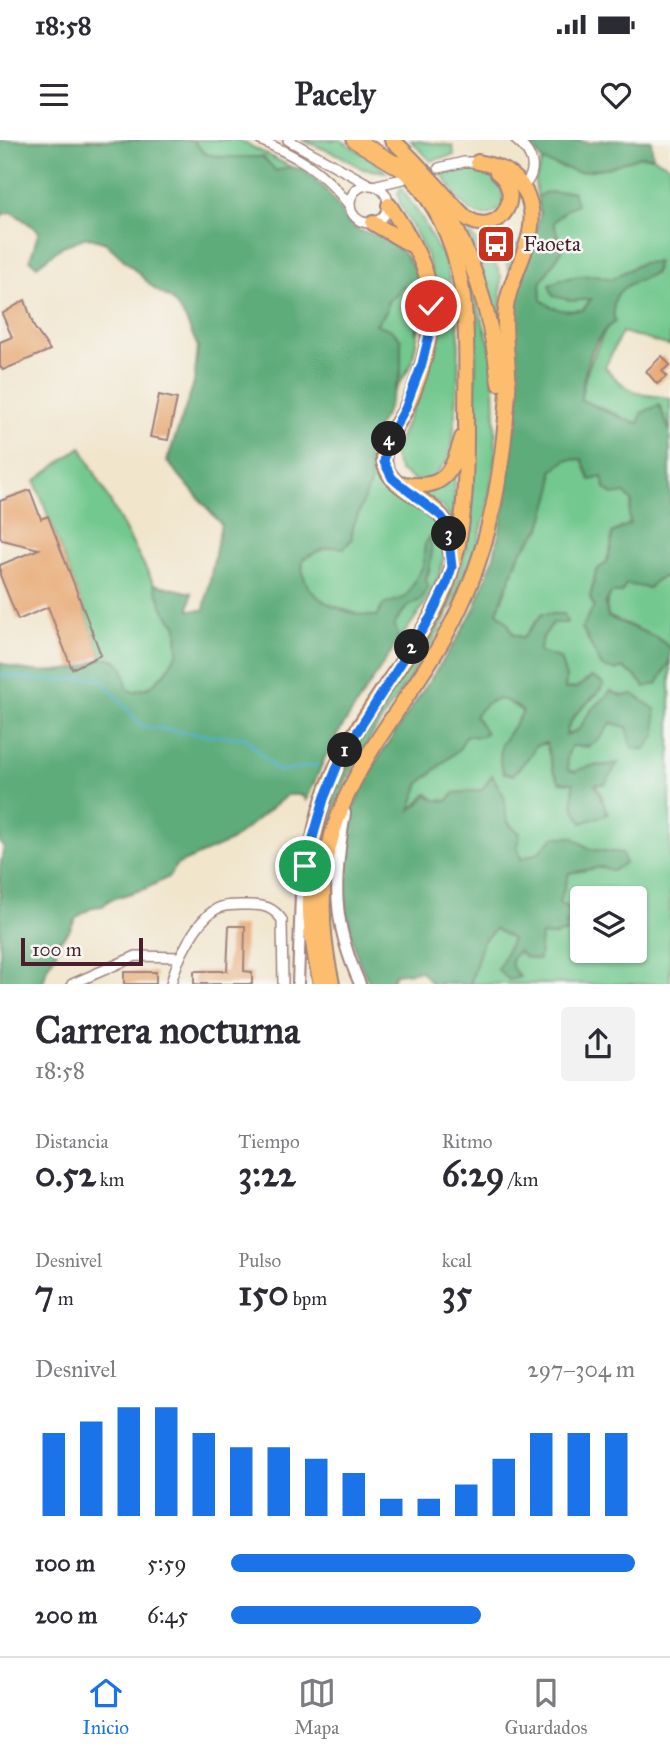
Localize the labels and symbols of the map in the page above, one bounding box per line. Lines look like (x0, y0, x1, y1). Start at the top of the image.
bus stop icon: Faoeta (475, 223, 517, 265)
place label: Faoeta (523, 231, 581, 257)
pin (401, 276, 461, 336)
pin: 4 (372, 422, 406, 456)
pin: 3 (432, 516, 466, 552)
pin: 2 (394, 630, 430, 664)
pin: 1 (328, 732, 362, 768)
pin (275, 836, 335, 896)
scale bar (21, 935, 144, 967)

